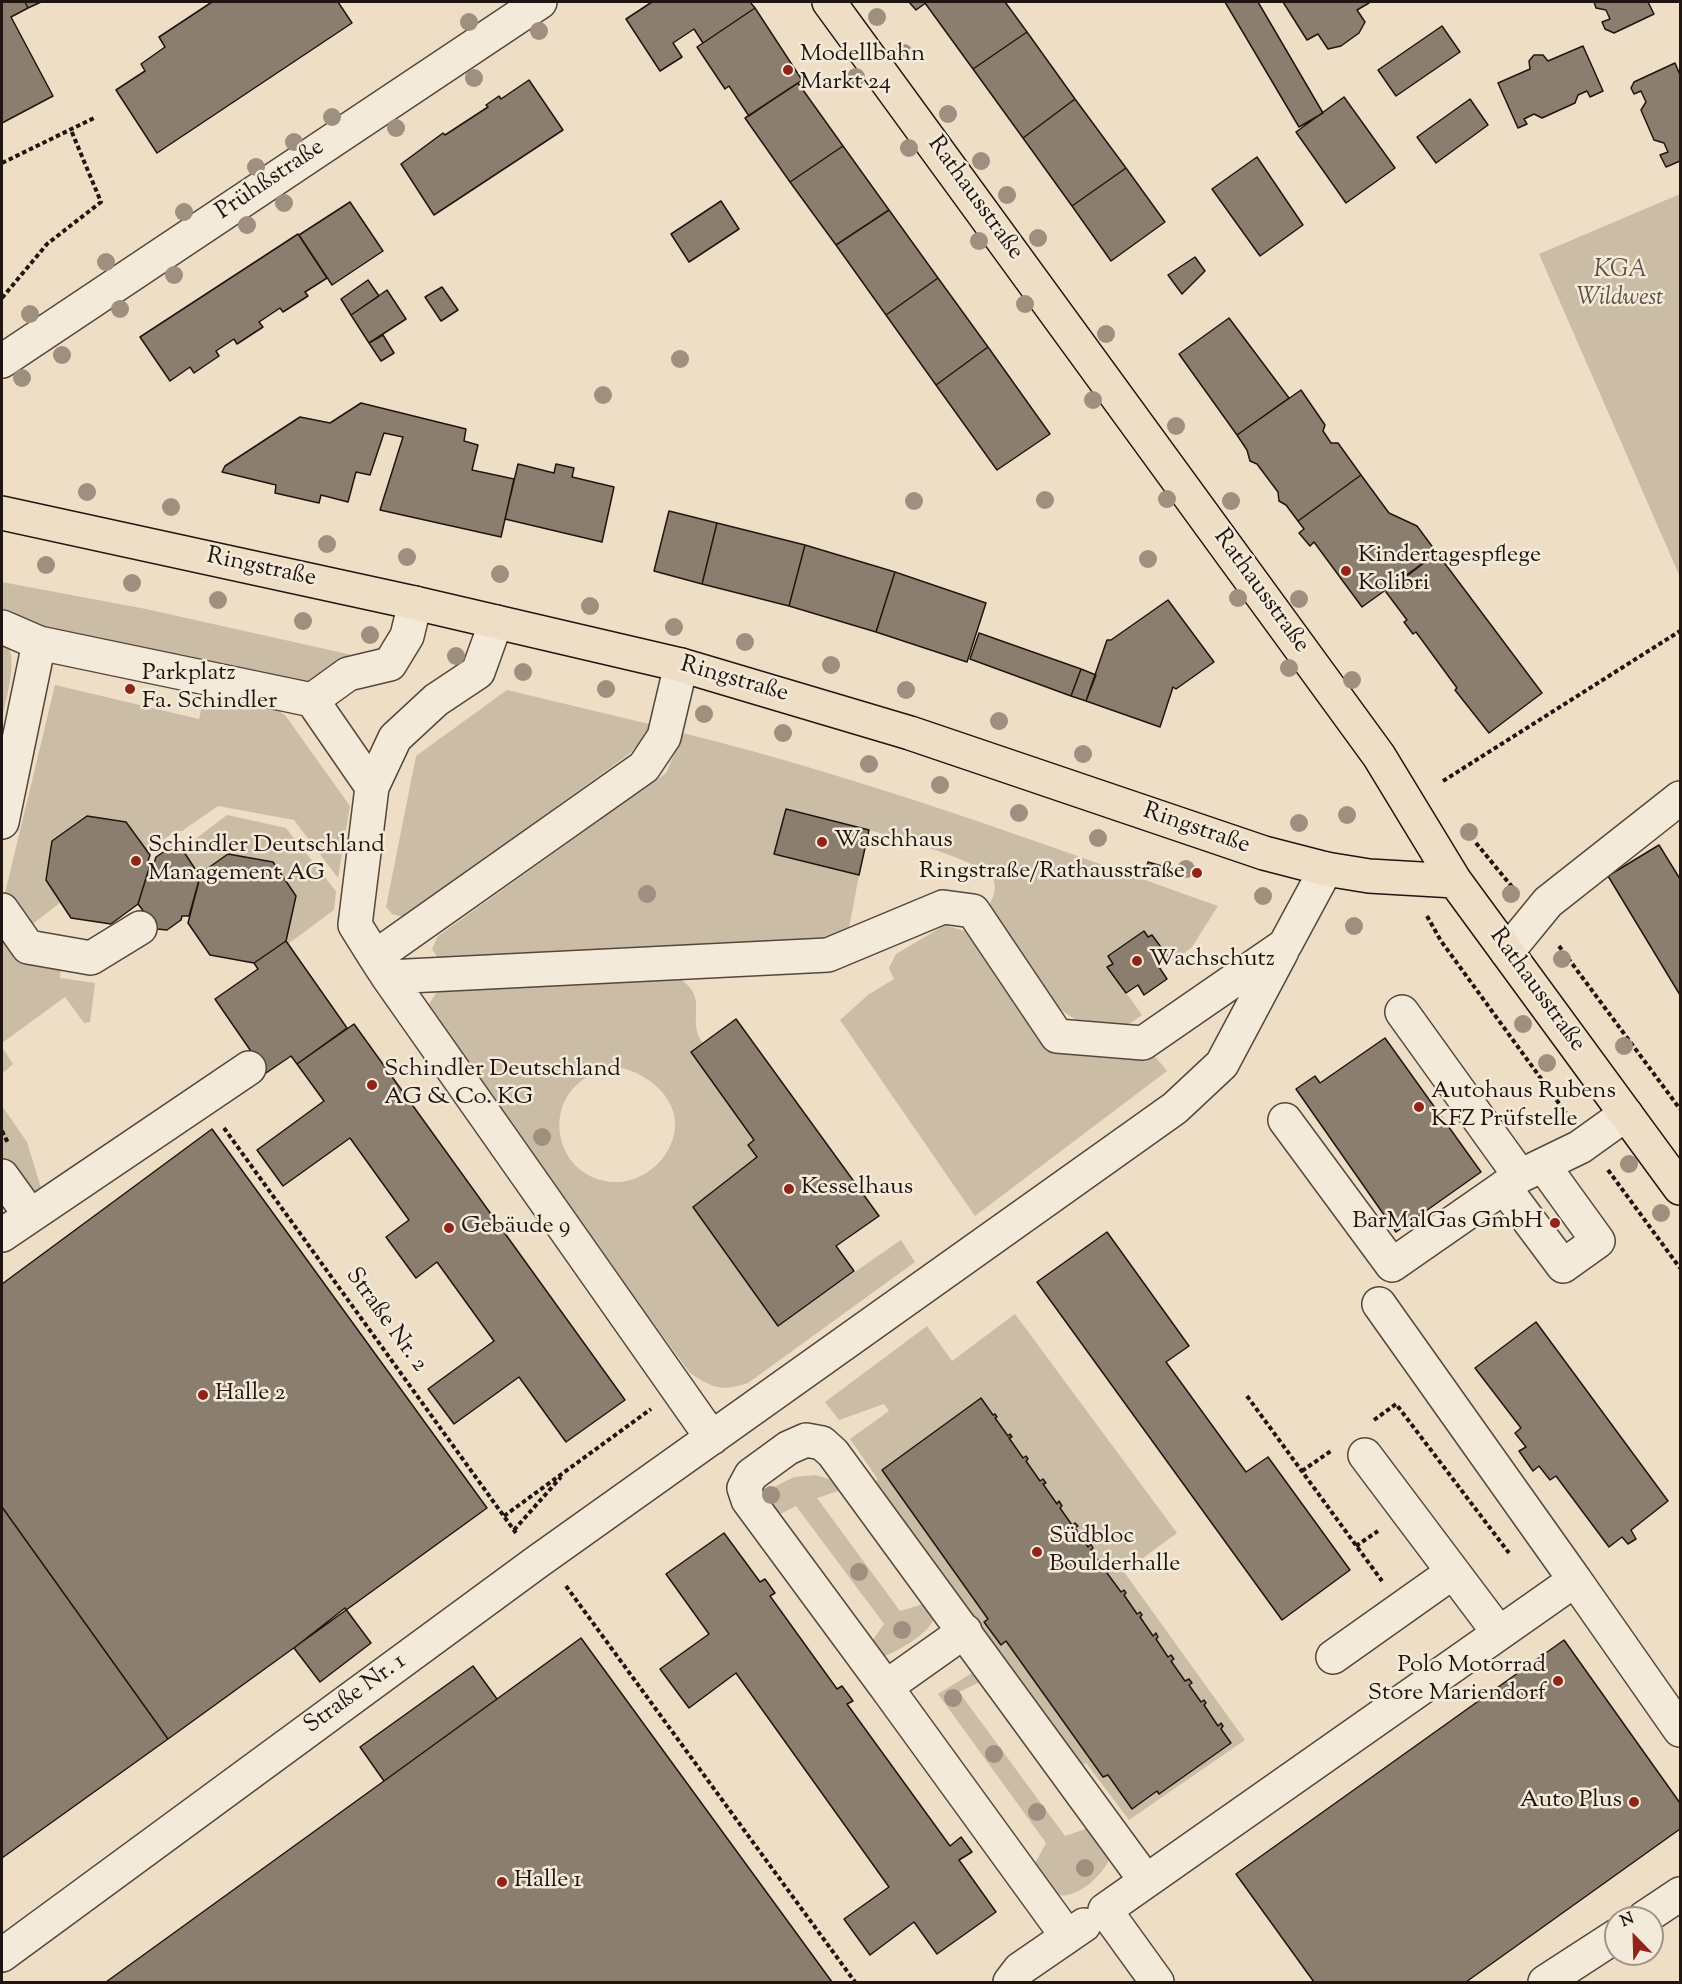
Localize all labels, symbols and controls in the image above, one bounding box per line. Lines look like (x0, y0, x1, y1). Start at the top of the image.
place label: Modellbahn Markt 24 (800, 42, 925, 98)
marker: Modellbahn Markt 24 (781, 63, 795, 77)
street label: Rathausstraße (919, 132, 1029, 266)
street label: Prühßstraße (211, 134, 331, 228)
park label: KGA Wildwest (1576, 258, 1664, 314)
street label: Rathausstraße (1205, 525, 1315, 659)
street label: Ringstraße (204, 543, 318, 595)
place label: Kindertagespflege Kolibri (1358, 543, 1541, 599)
marker: Kindertagespflege Kolibri (1339, 564, 1353, 578)
street label: Ringstraße (677, 652, 791, 710)
place label: Parkplatz Fa. Schindler (142, 661, 277, 717)
marker: Parkplatz Fa. Schindler (123, 682, 137, 696)
street label: Ringstraße (1139, 798, 1253, 862)
place label: Waschhaus (834, 828, 953, 856)
place label: Schindler Deutschland Management AG (148, 833, 385, 889)
marker: Waschhaus (815, 835, 829, 849)
marker: Schindler Deutschland Management AG (129, 854, 143, 868)
place label: Ringstraße/Rathausstraße (919, 859, 1185, 887)
marker: Ringstraße/Rathausstraße (1190, 866, 1204, 880)
street label: Rathausstraße (1481, 924, 1591, 1058)
place label: Wachschutz (1149, 947, 1275, 975)
marker: Wachschutz (1130, 954, 1144, 968)
place label: Schindler Deutschland AG & Co. KG (384, 1057, 621, 1113)
marker: Schindler Deutschland AG & Co. KG (365, 1078, 379, 1092)
place label: Autohaus Rubens KFZ Prüfstelle (1431, 1079, 1616, 1135)
marker: Autohaus Rubens KFZ Prüfstelle (1412, 1100, 1426, 1114)
place label: Kesselhaus (801, 1175, 913, 1203)
marker: Kesselhaus (782, 1182, 796, 1196)
place label: BarMalGas GmbH (1352, 1209, 1543, 1237)
place label: Gebäude 9 (461, 1214, 571, 1242)
marker: BarMalGas GmbH (1548, 1216, 1562, 1230)
marker: Gebäude 9 (442, 1221, 456, 1235)
street label: Straße Nr. 2 (338, 1263, 432, 1379)
place label: Halle 2 (215, 1381, 286, 1409)
marker: Halle 2 (196, 1388, 210, 1402)
place label: Südbloc Boulderhalle (1049, 1524, 1180, 1580)
marker: Südbloc Boulderhalle (1030, 1545, 1044, 1559)
street label: Straße Nr. 1 (300, 1648, 412, 1742)
place label: Polo Motorrad Store Mariendorf (1368, 1653, 1546, 1709)
marker: Polo Motorrad Store Mariendorf (1551, 1674, 1565, 1688)
place label: Auto Plus (1520, 1788, 1622, 1816)
marker: Auto Plus (1627, 1795, 1641, 1809)
place label: Halle 1 (514, 1868, 582, 1896)
marker: Halle 1 (495, 1875, 509, 1889)
north arrow (1604, 1906, 1664, 1966)
text: N (1617, 1908, 1638, 1934)

